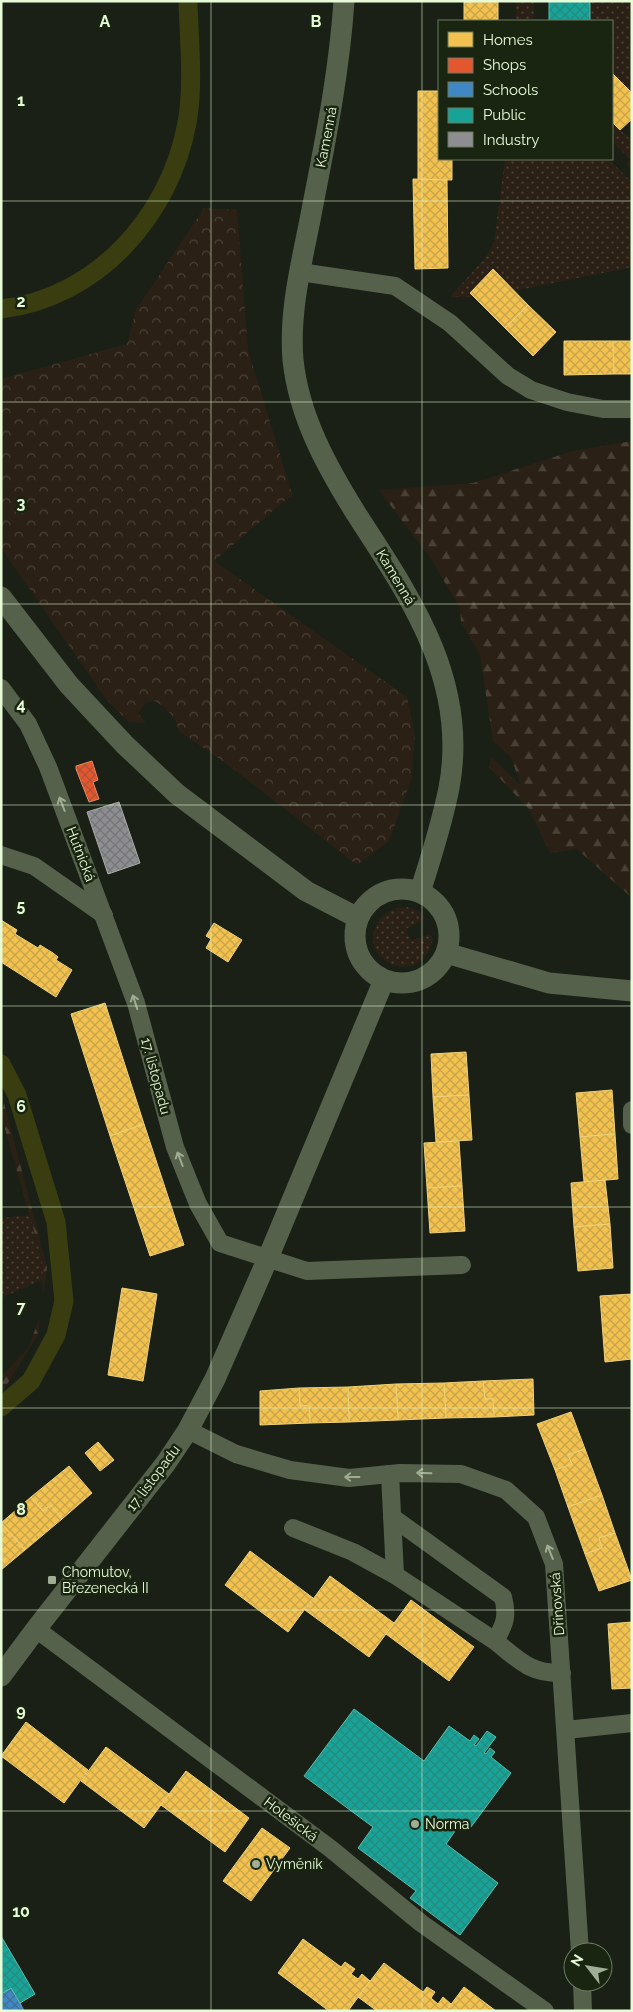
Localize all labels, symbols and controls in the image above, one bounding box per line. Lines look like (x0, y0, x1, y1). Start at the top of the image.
text: A (100, 12, 111, 31)
text: B (311, 12, 322, 31)
legend (438, 20, 613, 160)
text: Homes (483, 31, 533, 49)
text: Shops (483, 56, 526, 74)
text: Schools (483, 81, 538, 99)
text: 1 (17, 91, 25, 110)
street label: Kamenná (312, 105, 340, 169)
text: Public (483, 106, 526, 124)
text: Industry (483, 131, 539, 149)
text: 2 (16, 292, 26, 311)
text: 3 (17, 494, 26, 513)
street label: Kamenná (373, 546, 419, 608)
text: 4 (16, 695, 26, 714)
one-way arrow (57, 796, 66, 812)
street label: Hutnická (63, 824, 99, 884)
text: 5 (17, 896, 26, 915)
one-way arrow (130, 995, 140, 1011)
street label: 17. listopadu (138, 1036, 174, 1116)
text: 6 (16, 1097, 26, 1116)
one-way arrow (175, 1151, 184, 1167)
text: 7 (17, 1298, 26, 1317)
street label: 17. listopadu (123, 1442, 183, 1514)
one-way arrow (416, 1469, 432, 1478)
one-way arrow (344, 1472, 360, 1482)
text: 8 (16, 1500, 26, 1519)
one-way arrow (544, 1545, 554, 1560)
place label: Chomutov, Březenecká II (62, 1564, 149, 1596)
street label: Dřínovská (547, 1572, 567, 1636)
marker: Chomutov, Březenecká II (46, 1574, 58, 1586)
text: 9 (16, 1701, 26, 1720)
street label: Holešická (261, 1794, 321, 1844)
place label: Norma (425, 1816, 469, 1832)
marker: Norma (409, 1818, 421, 1830)
place label: Vyměník (266, 1856, 323, 1872)
marker: Vyměník (250, 1858, 262, 1870)
text: 10 (12, 1902, 30, 1921)
north arrow (563, 1942, 613, 1992)
text: N (567, 1952, 586, 1969)

